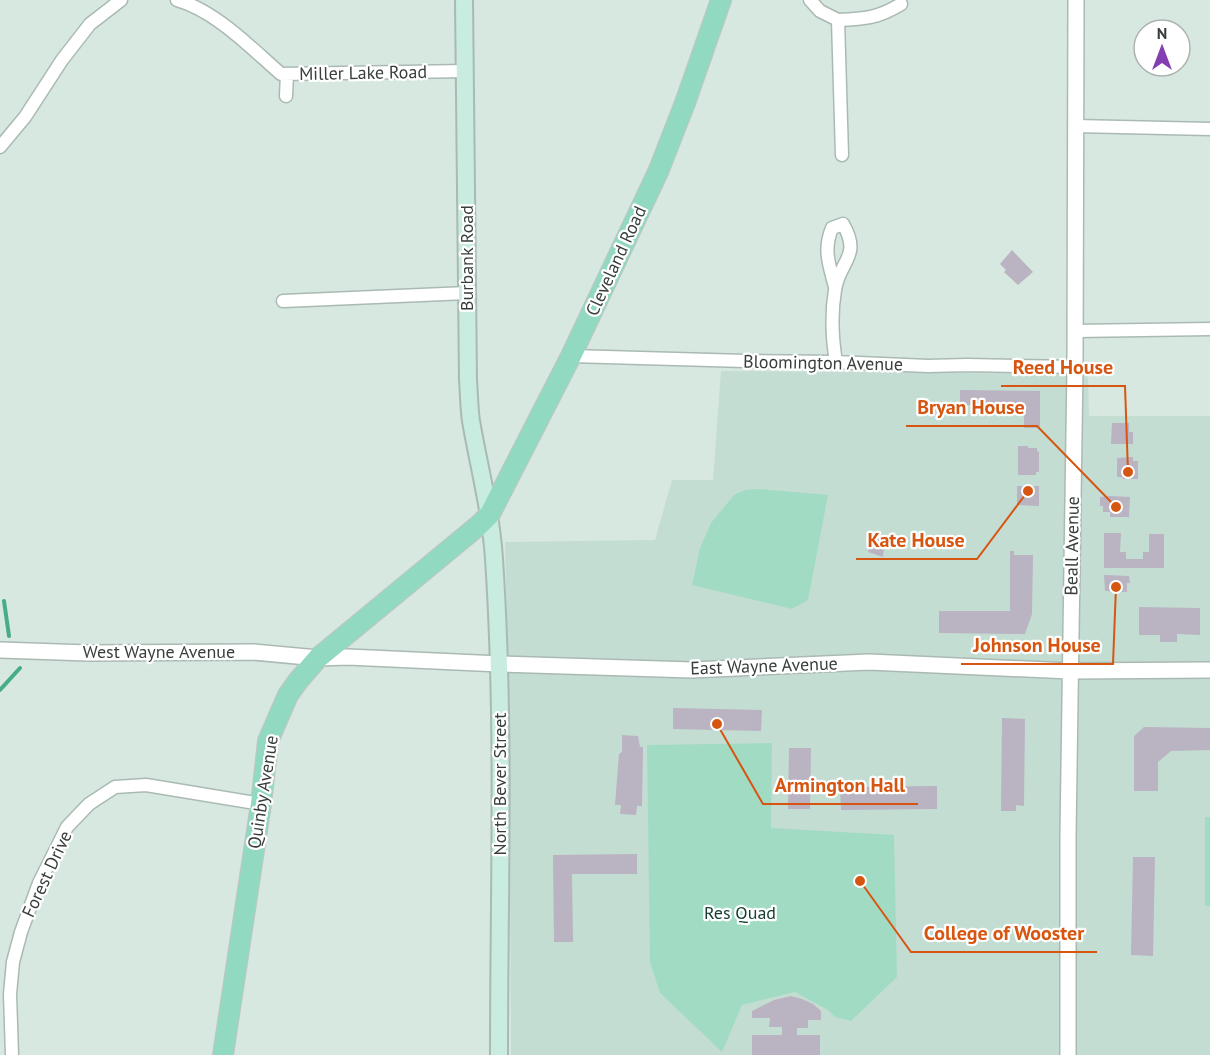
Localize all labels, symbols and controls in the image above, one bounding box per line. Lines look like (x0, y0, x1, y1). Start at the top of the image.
north arrow (1132, 18, 1192, 78)
text: N (1157, 23, 1167, 43)
street label: Miller Lake Road (299, 60, 427, 85)
street label: Cleveland Road (580, 202, 651, 319)
street label: Burbank Road (455, 205, 478, 311)
callout: Reed House (1001, 348, 1125, 386)
street label: Bloomington Avenue (743, 350, 903, 375)
text: Reed House (1013, 354, 1113, 380)
callout: Bryan House (906, 388, 1037, 426)
text: Bryan House (917, 394, 1025, 420)
street label: Beall Avenue (1059, 496, 1084, 596)
callout: Kate House (856, 521, 977, 559)
text: Kate House (867, 527, 965, 553)
callout: Johnson House (961, 626, 1113, 664)
text: Johnson House (972, 632, 1101, 658)
street label: West Wayne Avenue (83, 640, 235, 663)
street label: East Wayne Avenue (690, 651, 838, 680)
street label: North Bever Street (488, 713, 511, 855)
street label: Quinby Avenue (242, 734, 283, 850)
callout: Armington Hall (763, 766, 918, 804)
text: Armington Hall (775, 772, 905, 798)
street label: Forest Drive (16, 827, 77, 921)
park label: Res Quad (704, 901, 776, 924)
callout: College of Wooster (911, 914, 1097, 952)
text: College of Wooster (924, 920, 1084, 946)

